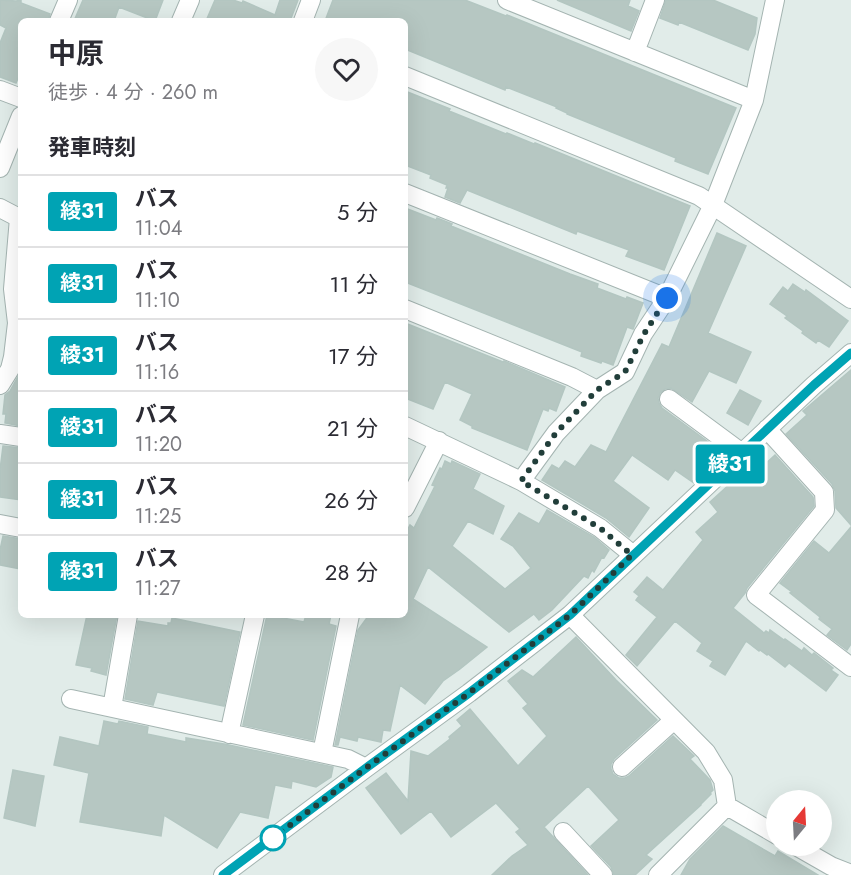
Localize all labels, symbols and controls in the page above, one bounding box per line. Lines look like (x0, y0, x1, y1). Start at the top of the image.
text: 中原 (48, 33, 104, 74)
button: heart (315, 38, 378, 101)
text: 徒歩 · 4 分 · 260 m (48, 78, 218, 107)
text: 発車時刻 (48, 131, 136, 163)
text: バス (135, 182, 179, 214)
text: 綾31 (60, 196, 105, 226)
text: 5 分 (337, 196, 378, 228)
text: 11:04 (135, 214, 182, 243)
text: バス (135, 254, 179, 286)
text: 綾31 (60, 268, 105, 298)
text: 11 分 (330, 268, 378, 300)
your location (652, 283, 682, 313)
text: 11:10 (135, 286, 180, 315)
text: バス (135, 326, 179, 358)
text: 綾31 (60, 340, 105, 370)
text: 17 分 (328, 340, 378, 372)
text: 11:16 (135, 358, 179, 387)
text: バス (135, 398, 179, 430)
text: 綾31 (60, 412, 105, 442)
text: 21 分 (327, 412, 378, 444)
text: 11:20 (135, 430, 182, 459)
line badge: 綾31 (696, 444, 765, 484)
text: 綾31 (708, 449, 752, 479)
text: バス (135, 470, 179, 502)
text: 綾31 (60, 484, 105, 514)
text: 26 分 (324, 484, 378, 516)
text: 11:25 (135, 502, 181, 531)
text: バス (135, 542, 179, 574)
text: 綾31 (60, 556, 105, 586)
text: 28 分 (325, 556, 378, 588)
text: 11:27 (135, 574, 181, 603)
north arrow (766, 790, 832, 856)
map controls (766, 790, 832, 856)
unlabelled marker (260, 825, 286, 851)

